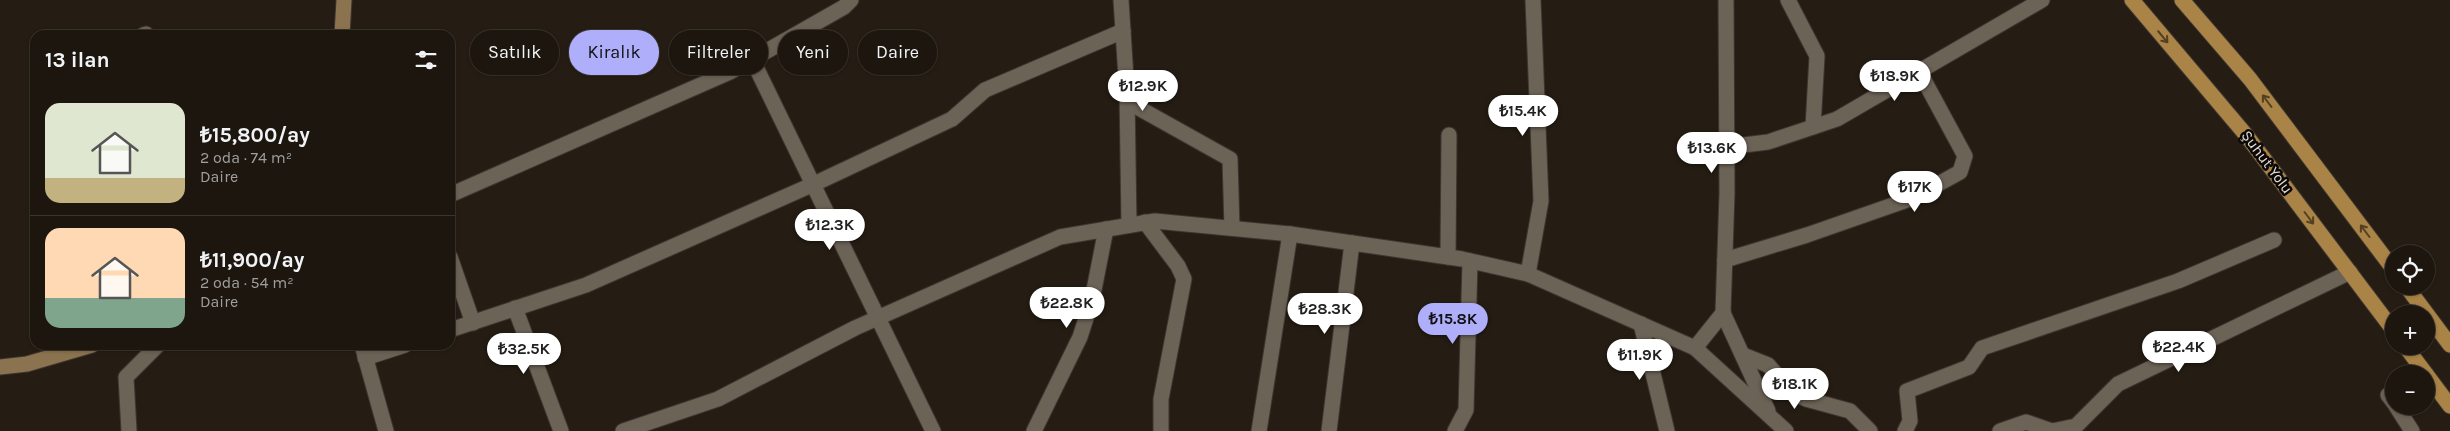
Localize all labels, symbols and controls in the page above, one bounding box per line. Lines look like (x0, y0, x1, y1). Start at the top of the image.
chip: Satılık (470, 30, 559, 75)
chip: Kiralık (569, 30, 659, 75)
chip: Filtreler (669, 30, 768, 75)
chip: Yeni (778, 30, 848, 75)
chip: Daire (858, 30, 937, 75)
one-way arrow (2158, 30, 2169, 43)
icon: filters (412, 46, 440, 74)
text: 13 ilan (45, 48, 110, 72)
pin: ₺18.9K (1854, 59, 1936, 102)
text: ₺18.9K (1871, 66, 1919, 85)
pin: ₺12.9K (1102, 70, 1184, 112)
text: ₺12.9K (1119, 76, 1167, 95)
pin: ₺15.4K (1482, 94, 1564, 137)
one-way arrow (2262, 94, 2272, 108)
text: ₺15.4K (1499, 101, 1547, 120)
icon: home (85, 123, 145, 183)
text: ₺15,800/ay (200, 123, 310, 147)
street label: Şuhut Yolu (2237, 127, 2297, 197)
pin: ₺13.6K (1671, 132, 1753, 174)
text: ₺13.6K (1688, 138, 1736, 157)
text: 2 oda · 74 m² (200, 148, 292, 167)
text: Daire (200, 167, 238, 186)
pin: ₺17K (1885, 170, 1945, 213)
text: ₺17K (1898, 177, 1932, 196)
pin: ₺12.3K (789, 208, 871, 251)
one-way arrow (2304, 211, 2314, 225)
text: ₺12.3K (806, 215, 854, 234)
one-way arrow (2359, 225, 2370, 238)
map controls (2385, 245, 2435, 415)
button: locate (2385, 245, 2435, 295)
icon: home (85, 248, 145, 308)
text: ₺11,900/ay (200, 248, 304, 272)
text: 2 oda · 54 m² (200, 273, 294, 292)
pin: ₺22.8K (1026, 286, 1108, 329)
text: Daire (200, 292, 238, 311)
pin: ₺28.3K (1284, 292, 1366, 335)
text: ₺22.8K (1041, 293, 1093, 312)
text: ₺28.3K (1298, 299, 1352, 318)
pin: ₺15.8K (1412, 302, 1494, 345)
button: + (2385, 305, 2435, 355)
text: ₺15.8K (1429, 309, 1477, 328)
pin: ₺22.4K (2138, 330, 2220, 373)
pin: ₺32.5K (483, 332, 565, 375)
text: ₺22.4K (2153, 337, 2205, 356)
pin: ₺11.9K (1599, 338, 1681, 381)
text: ₺32.5K (498, 339, 550, 358)
text: ₺11.9K (1618, 345, 1662, 364)
button: − (2385, 365, 2435, 415)
pin: ₺18.1K (1754, 368, 1836, 410)
text: ₺18.1K (1773, 374, 1817, 393)

